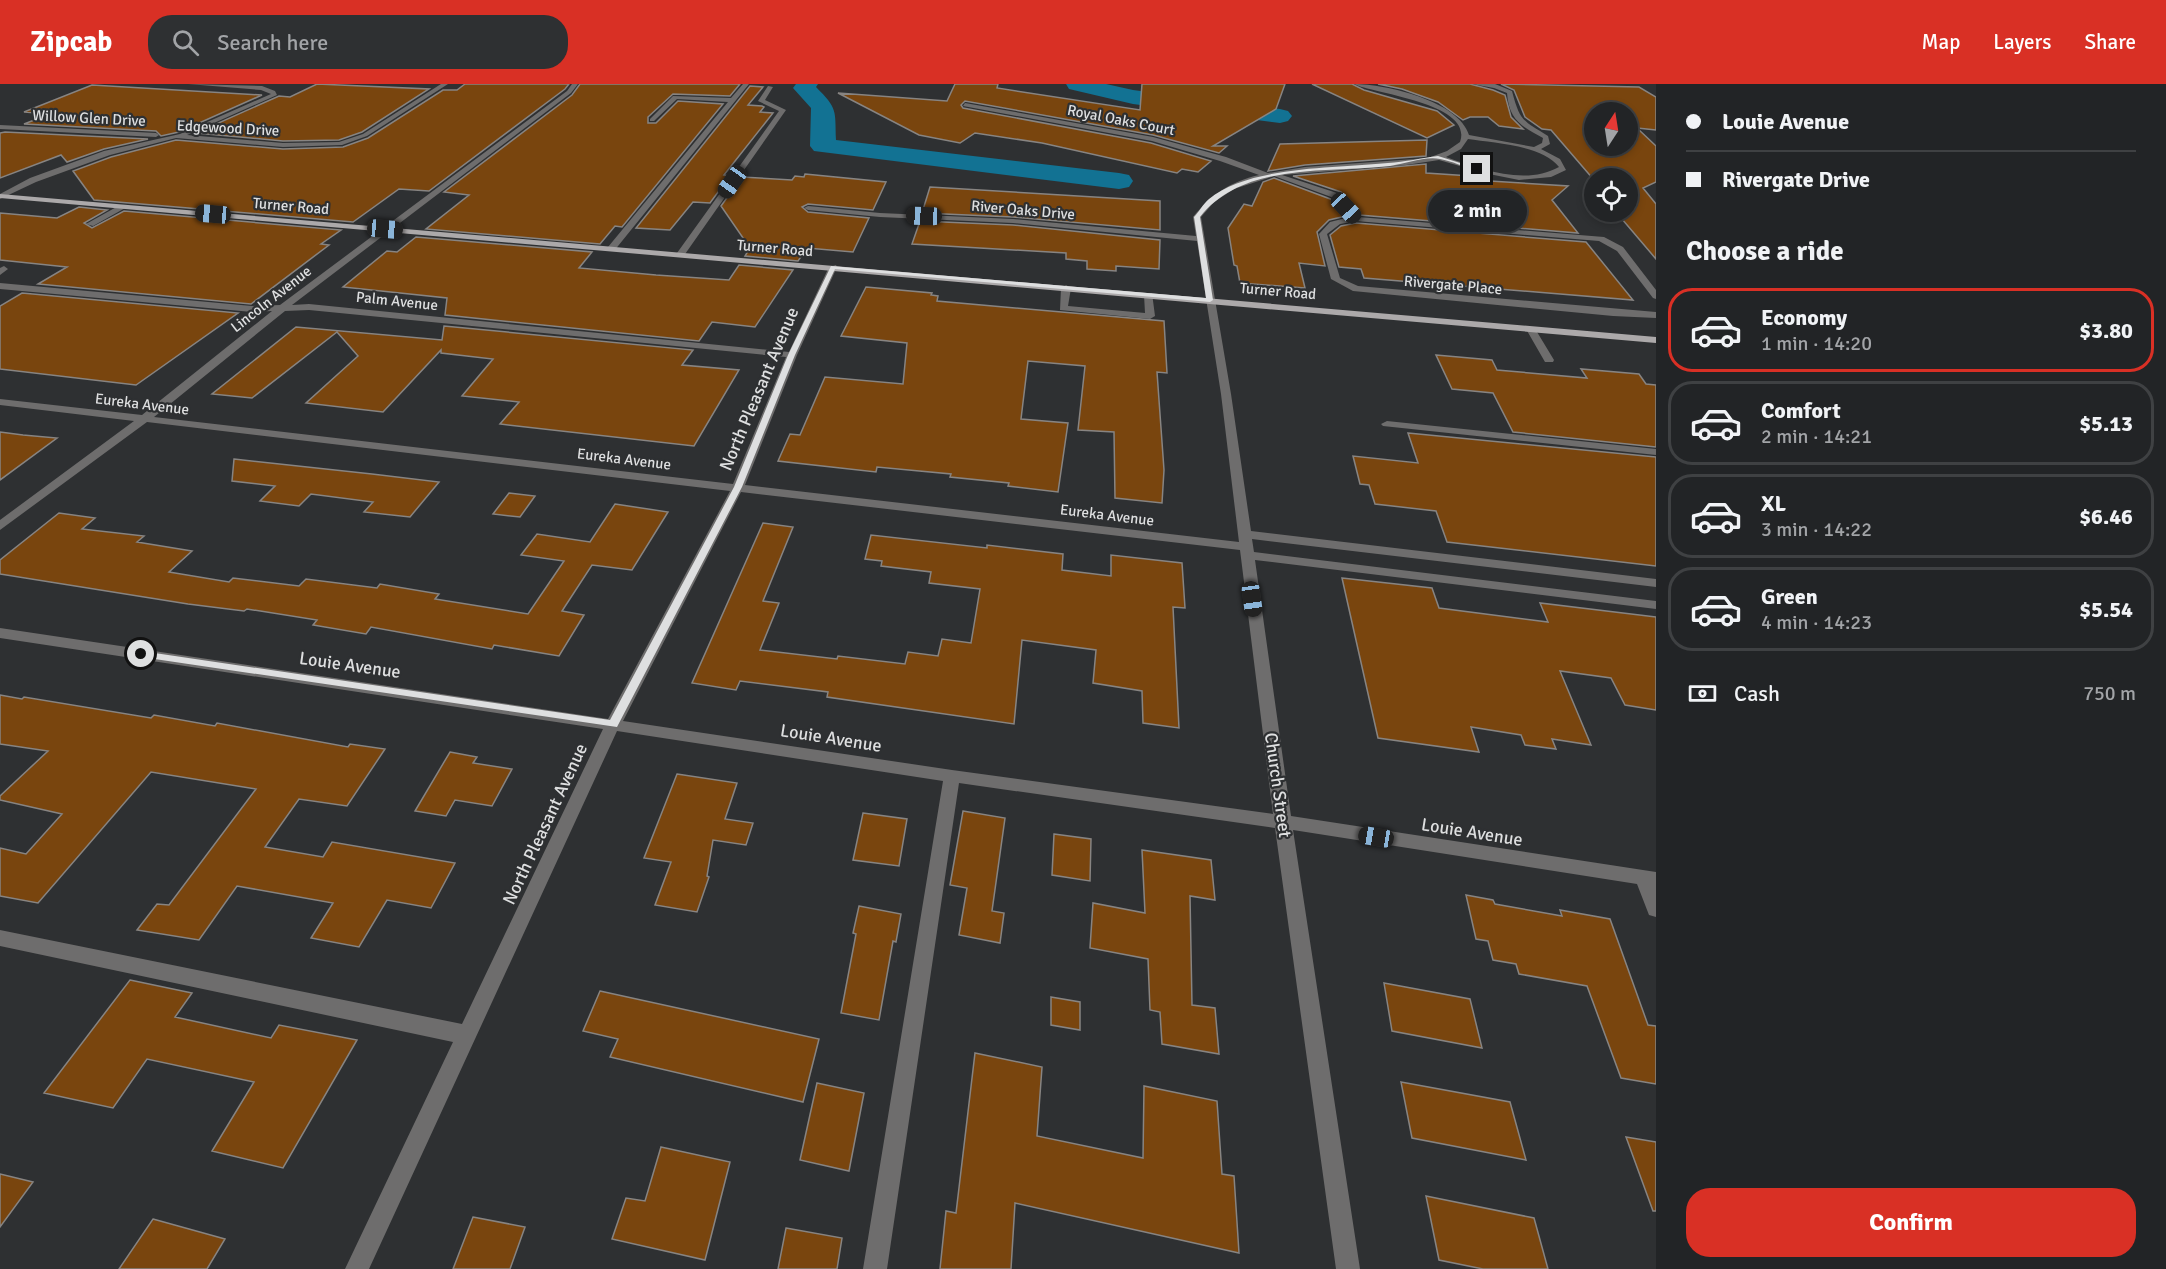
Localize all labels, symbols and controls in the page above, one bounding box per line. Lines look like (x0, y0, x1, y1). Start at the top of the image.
search box (148, 15, 568, 69)
text: Zipcab (30, 25, 112, 59)
icon: search (169, 26, 202, 59)
text: Search here (217, 29, 328, 56)
text: Map (1922, 29, 1960, 55)
text: Layers (1993, 29, 2051, 55)
text: Share (2084, 29, 2136, 55)
street label: Royal Oaks Court (1066, 101, 1176, 139)
north arrow (1584, 102, 1638, 156)
map controls (1584, 102, 1638, 222)
street label: Willow Glen Drive (32, 106, 146, 130)
text: Louie Avenue (1722, 108, 1849, 135)
street label: Edgewood Drive (176, 116, 280, 140)
route end (1463, 155, 1490, 182)
car (714, 162, 750, 202)
text: Rivergate Drive (1722, 166, 1870, 193)
button: locate (1584, 168, 1638, 222)
car (1327, 189, 1365, 227)
callout: 2 min (1428, 190, 1526, 232)
street label: Turner Road (252, 194, 330, 218)
street label: River Oaks Drive (970, 196, 1076, 224)
text: 2 min (1453, 198, 1502, 223)
car (194, 203, 232, 225)
car (906, 206, 942, 226)
car (366, 218, 404, 240)
text: Choose a ride (1686, 235, 1844, 268)
street label: Turner Road (736, 236, 814, 260)
street label: Lincoln Avenue (227, 262, 315, 336)
street label: Rivergate Place (1403, 272, 1503, 298)
street label: Turner Road (1239, 279, 1317, 303)
street label: Palm Avenue (355, 288, 439, 314)
icon: car (1689, 303, 1743, 357)
street label: North Pleasant Avenue (715, 304, 803, 474)
text: Economy (1761, 304, 1847, 331)
text: $3.80 (2079, 317, 2133, 344)
text: 1 min · 14:20 (1761, 331, 1872, 356)
street label: Eureka Avenue (94, 389, 190, 419)
icon: car (1689, 396, 1743, 450)
text: Comfort (1761, 397, 1841, 424)
text: $5.13 (2079, 410, 2133, 437)
text: 2 min · 14:21 (1761, 424, 1872, 449)
street label: Eureka Avenue (576, 444, 672, 474)
icon: car (1689, 489, 1743, 543)
text: XL (1761, 490, 1786, 517)
street label: Eureka Avenue (1059, 500, 1155, 530)
text: $6.46 (2079, 503, 2133, 530)
text: 3 min · 14:22 (1761, 517, 1872, 542)
car (1241, 580, 1263, 618)
icon: car (1689, 582, 1743, 636)
text: Green (1761, 583, 1818, 610)
text: $5.54 (2079, 596, 2133, 623)
text: 4 min · 14:23 (1761, 610, 1872, 635)
route start (127, 640, 154, 667)
street label: Louie Avenue (298, 647, 402, 683)
icon: cash (1686, 677, 1719, 710)
text: Cash (1734, 680, 1780, 707)
text: 750 m (2083, 681, 2136, 706)
street label: Louie Avenue (779, 719, 883, 757)
street label: Church Street (1260, 731, 1296, 839)
street label: North Pleasant Avenue (498, 740, 592, 908)
street label: Louie Avenue (1420, 813, 1524, 851)
car (1357, 825, 1395, 849)
button: Confirm (1686, 1188, 2136, 1257)

